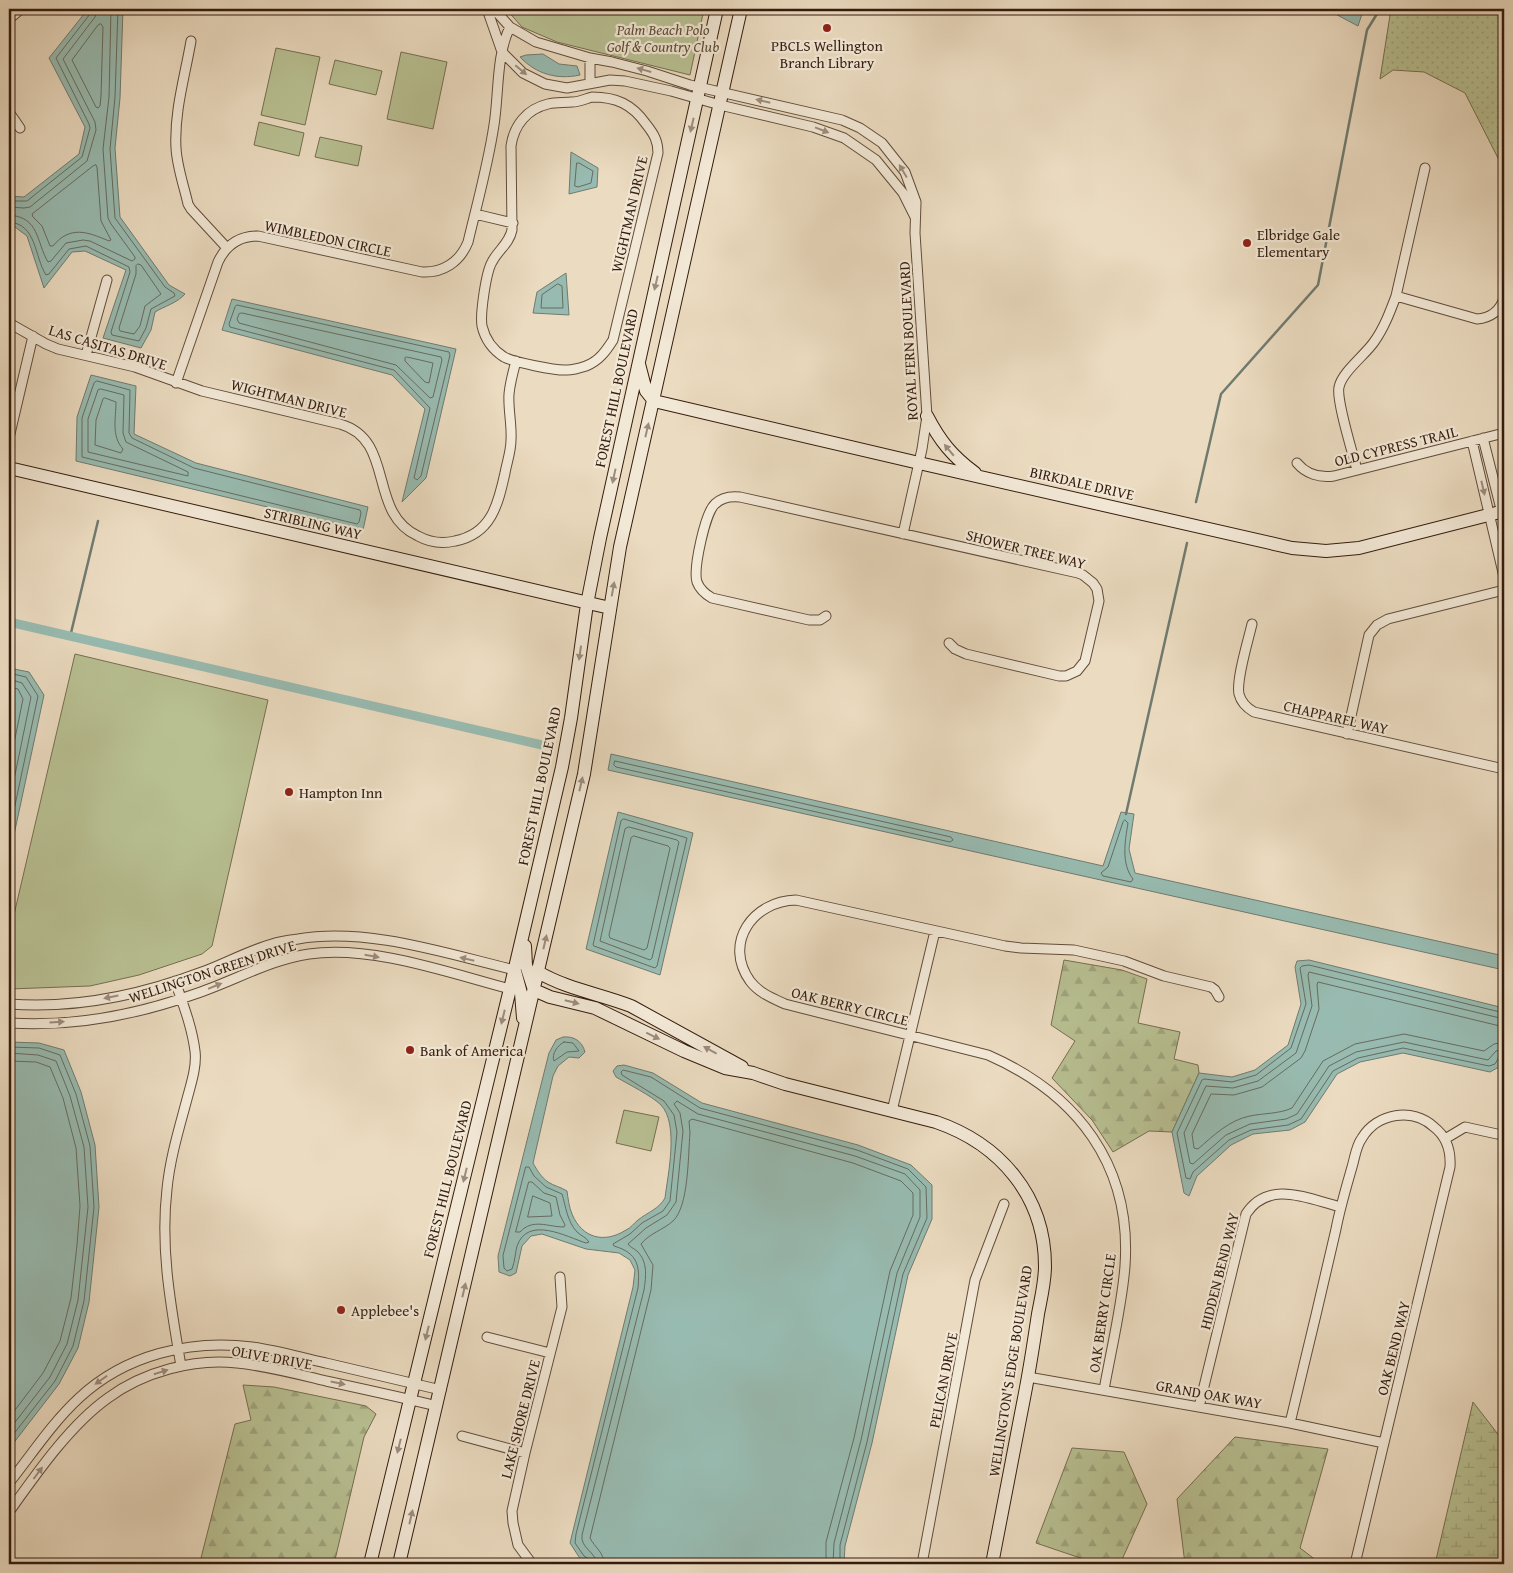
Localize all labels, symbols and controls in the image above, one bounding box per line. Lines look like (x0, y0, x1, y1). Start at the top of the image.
park label: Palm Beach Polo Golf & Country Club (607, 19, 719, 57)
marker: PBCLS Wellington Branch Library (821, 22, 833, 34)
place label: PBCLS Wellington Branch Library (771, 35, 883, 73)
one-way arrow (514, 64, 527, 75)
one-way arrow (636, 66, 651, 74)
one-way arrow (755, 97, 771, 105)
one-way arrow (687, 117, 695, 133)
one-way arrow (815, 126, 830, 134)
street label: WIGHTMAN DRIVE (605, 153, 653, 274)
one-way arrow (898, 164, 907, 177)
street label: WIMBLEDON CIRCLE (263, 214, 394, 262)
place label: Elbridge Gale Elementary (1257, 224, 1340, 262)
marker: Elbridge Gale Elementary (1241, 237, 1253, 249)
street label: ROYAL FERN BOULEVARD (893, 261, 923, 421)
one-way arrow (652, 276, 660, 291)
street label: FOREST HILL BOULEVARD (589, 307, 643, 469)
street label: LAS CASITAS DRIVE (46, 319, 170, 375)
street label: WIGHTMAN DRIVE (229, 373, 350, 423)
street label: OLD CYPRESS TRAIL (1332, 420, 1460, 471)
one-way arrow (643, 423, 651, 438)
one-way arrow (943, 444, 954, 457)
street label: BIRKDALE DRIVE (1028, 461, 1137, 505)
one-way arrow (610, 469, 618, 484)
one-way arrow (1480, 481, 1488, 496)
street label: STRIBLING WAY (262, 502, 364, 544)
street label: SHOWER TREE WAY (964, 524, 1088, 574)
one-way arrow (610, 581, 618, 597)
one-way arrow (576, 645, 584, 661)
street label: CHAPPAREL WAY (1282, 695, 1390, 739)
street label: FOREST HILL BOULEVARD (512, 705, 566, 867)
one-way arrow (577, 776, 585, 791)
place label: Hampton Inn (299, 782, 383, 803)
marker: Hampton Inn (283, 786, 295, 798)
street label: WELLINGTON GREEN DRIVE (126, 934, 299, 1008)
one-way arrow (541, 935, 549, 950)
one-way arrow (364, 952, 380, 960)
one-way arrow (460, 955, 475, 963)
street label: OAK BERRY CIRCLE (789, 981, 911, 1031)
one-way arrow (208, 982, 222, 990)
one-way arrow (102, 994, 118, 1002)
one-way arrow (564, 998, 579, 1006)
one-way arrow (499, 1010, 507, 1025)
one-way arrow (50, 1018, 66, 1026)
one-way arrow (646, 1032, 660, 1040)
place label: Bank of America (420, 1040, 523, 1061)
marker: Bank of America (404, 1044, 416, 1056)
one-way arrow (703, 1046, 718, 1054)
street label: FOREST HILL BOULEVARD (417, 1098, 477, 1260)
one-way arrow (461, 1167, 469, 1182)
street label: HIDDEN BEND WAY (1194, 1210, 1244, 1332)
street label: OAK BERRY CIRCLE (1083, 1252, 1121, 1374)
street label: WELLINGTON'S EDGE BOULEVARD (983, 1264, 1037, 1478)
one-way arrow (460, 1282, 468, 1297)
street label: OAK BEND WAY (1371, 1299, 1415, 1397)
place label: Applebee's (351, 1300, 419, 1321)
marker: Applebee's (335, 1304, 347, 1316)
one-way arrow (423, 1325, 431, 1340)
street label: PELICAN DRIVE (923, 1330, 963, 1430)
street label: OLIVE DRIVE (230, 1340, 314, 1374)
street label: LAKE SHORE DRIVE (495, 1357, 545, 1481)
one-way arrow (154, 1368, 169, 1376)
street label: GRAND OAK WAY (1154, 1374, 1264, 1414)
one-way arrow (94, 1375, 108, 1385)
one-way arrow (330, 1379, 345, 1387)
one-way arrow (395, 1439, 403, 1454)
one-way arrow (33, 1467, 44, 1480)
one-way arrow (407, 1509, 415, 1524)

